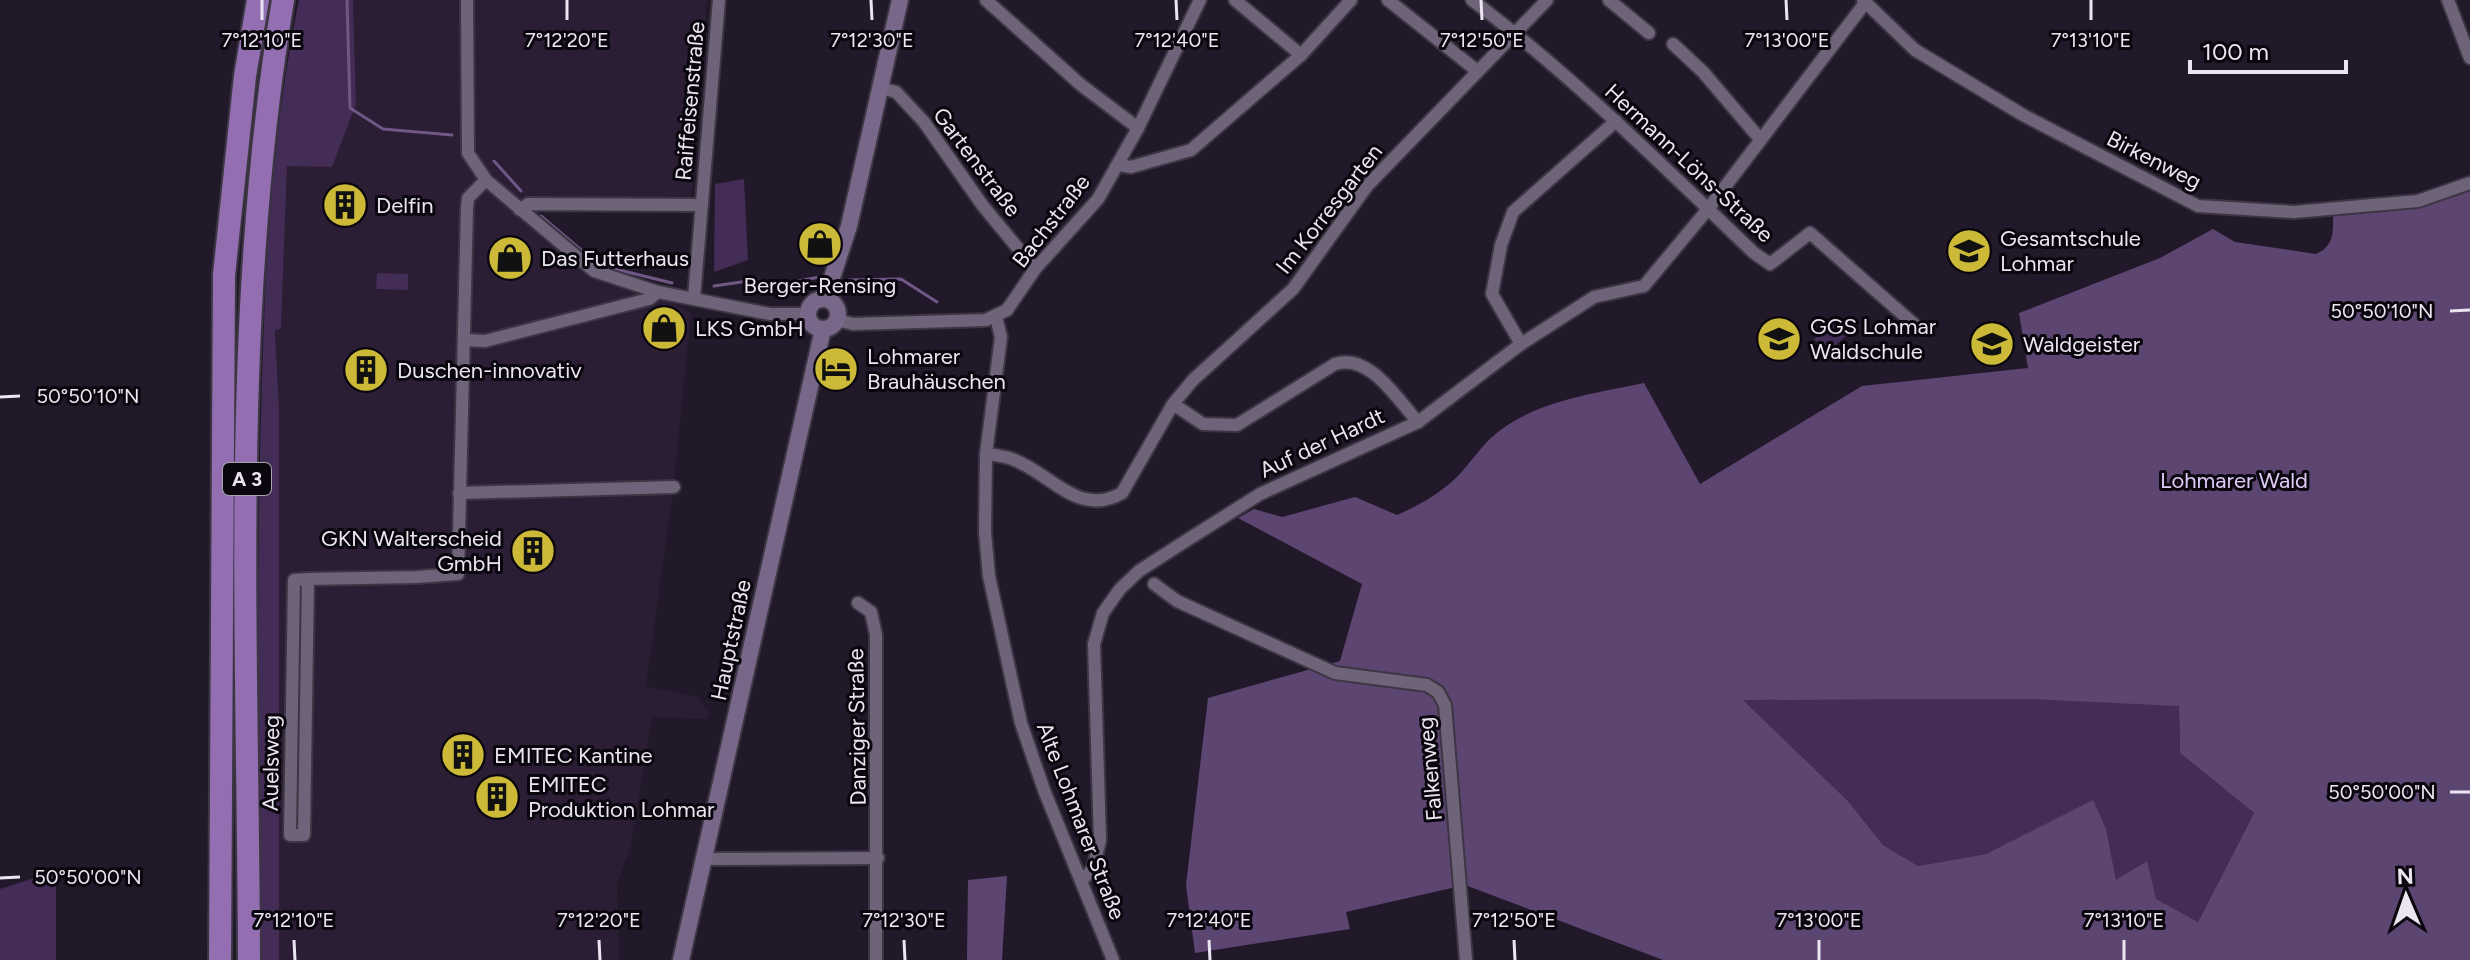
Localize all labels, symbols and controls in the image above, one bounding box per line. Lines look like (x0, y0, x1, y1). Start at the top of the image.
street label: Raiffeisenstraße (670, 20, 710, 182)
scale bar (2190, 24, 2346, 74)
text: 7°12'10"E (222, 28, 302, 52)
text: 7°12'20"E (525, 28, 609, 52)
text: 7°12'30"E (830, 28, 914, 52)
text: 7°12'40"E (1134, 28, 1220, 52)
text: 7°12'50"E (1440, 28, 1524, 52)
text: 7°13'00"E (1744, 28, 1830, 52)
text: 7°13'10"E (2051, 28, 2131, 52)
text: 100 m (2202, 37, 2269, 66)
street label: Hermann-Löns-Straße (1599, 78, 1779, 248)
street label: Gartenstraße (927, 102, 1027, 222)
street label: Birkenweg (2102, 125, 2206, 195)
street label: Im Korresgarten (1270, 139, 1388, 279)
street label: Bachstraße (1006, 169, 1096, 273)
building icon: Delfin (321, 181, 369, 229)
place label: Delfin (376, 192, 434, 219)
shop icon: Berger-Rensing (796, 220, 844, 268)
place label: Gesamtschule Lohmar (2000, 225, 2141, 277)
school or university icon: Gesamtschule Lohmar (1945, 227, 1993, 275)
shop icon: Das Futterhaus (486, 234, 534, 282)
place label: Das Futterhaus (541, 245, 689, 272)
place label: Berger-Rensing (743, 272, 897, 299)
text: 50°50'10"N (2331, 299, 2433, 323)
shop icon: LKS GmbH (640, 304, 688, 352)
place label: GGS Lohmar Waldschule (1810, 313, 1937, 365)
place label: LKS GmbH (695, 315, 804, 342)
school or university icon: GGS Lohmar Waldschule (1755, 315, 1803, 363)
school or university icon: Waldgeister (1968, 320, 2016, 368)
place label: Waldgeister (2023, 331, 2141, 358)
place label: Lohmarer Brauhäuschen (867, 343, 1006, 395)
hotel icon: Lohmarer Brauhäuschen (812, 345, 860, 393)
building icon: Duschen-innovativ (342, 346, 390, 394)
place label: Duschen-innovativ (397, 357, 582, 384)
text: 50°50'10"N (37, 384, 139, 408)
street label: Auf der Hardt (1255, 402, 1389, 484)
road number: A 3 (223, 463, 271, 495)
park label: Lohmarer Wald (2160, 467, 2308, 494)
place label: GKN Walterscheid GmbH (321, 525, 502, 577)
building icon: GKN Walterscheid GmbH (509, 527, 557, 575)
street label: Hauptstraße (705, 577, 757, 703)
street label: Danziger Straße (842, 648, 872, 806)
street label: Auelsweg (257, 715, 285, 811)
street label: Falkenweg (1412, 716, 1448, 822)
street label: Alte Lohmarer Straße (1031, 719, 1131, 923)
building icon: EMITEC Kantine (439, 731, 487, 779)
place label: EMITEC Kantine (494, 742, 653, 769)
place label: EMITEC Produktion Lohmar (528, 771, 715, 823)
building icon: EMITEC Produktion Lohmar (473, 773, 521, 821)
text: 50°50'00"N (2328, 780, 2436, 804)
north arrow (2366, 856, 2446, 936)
text: N (2396, 863, 2414, 890)
text: 50°50'00"N (34, 865, 142, 889)
text: 7°12'10"E (254, 908, 334, 932)
text: 7°12'20"E (557, 908, 641, 932)
text: 7°12'30"E (862, 908, 946, 932)
text: 7°12'40"E (1166, 908, 1252, 932)
text: 7°12'50"E (1472, 908, 1556, 932)
text: 7°13'00"E (1776, 908, 1862, 932)
text: 7°13'10"E (2084, 908, 2164, 932)

